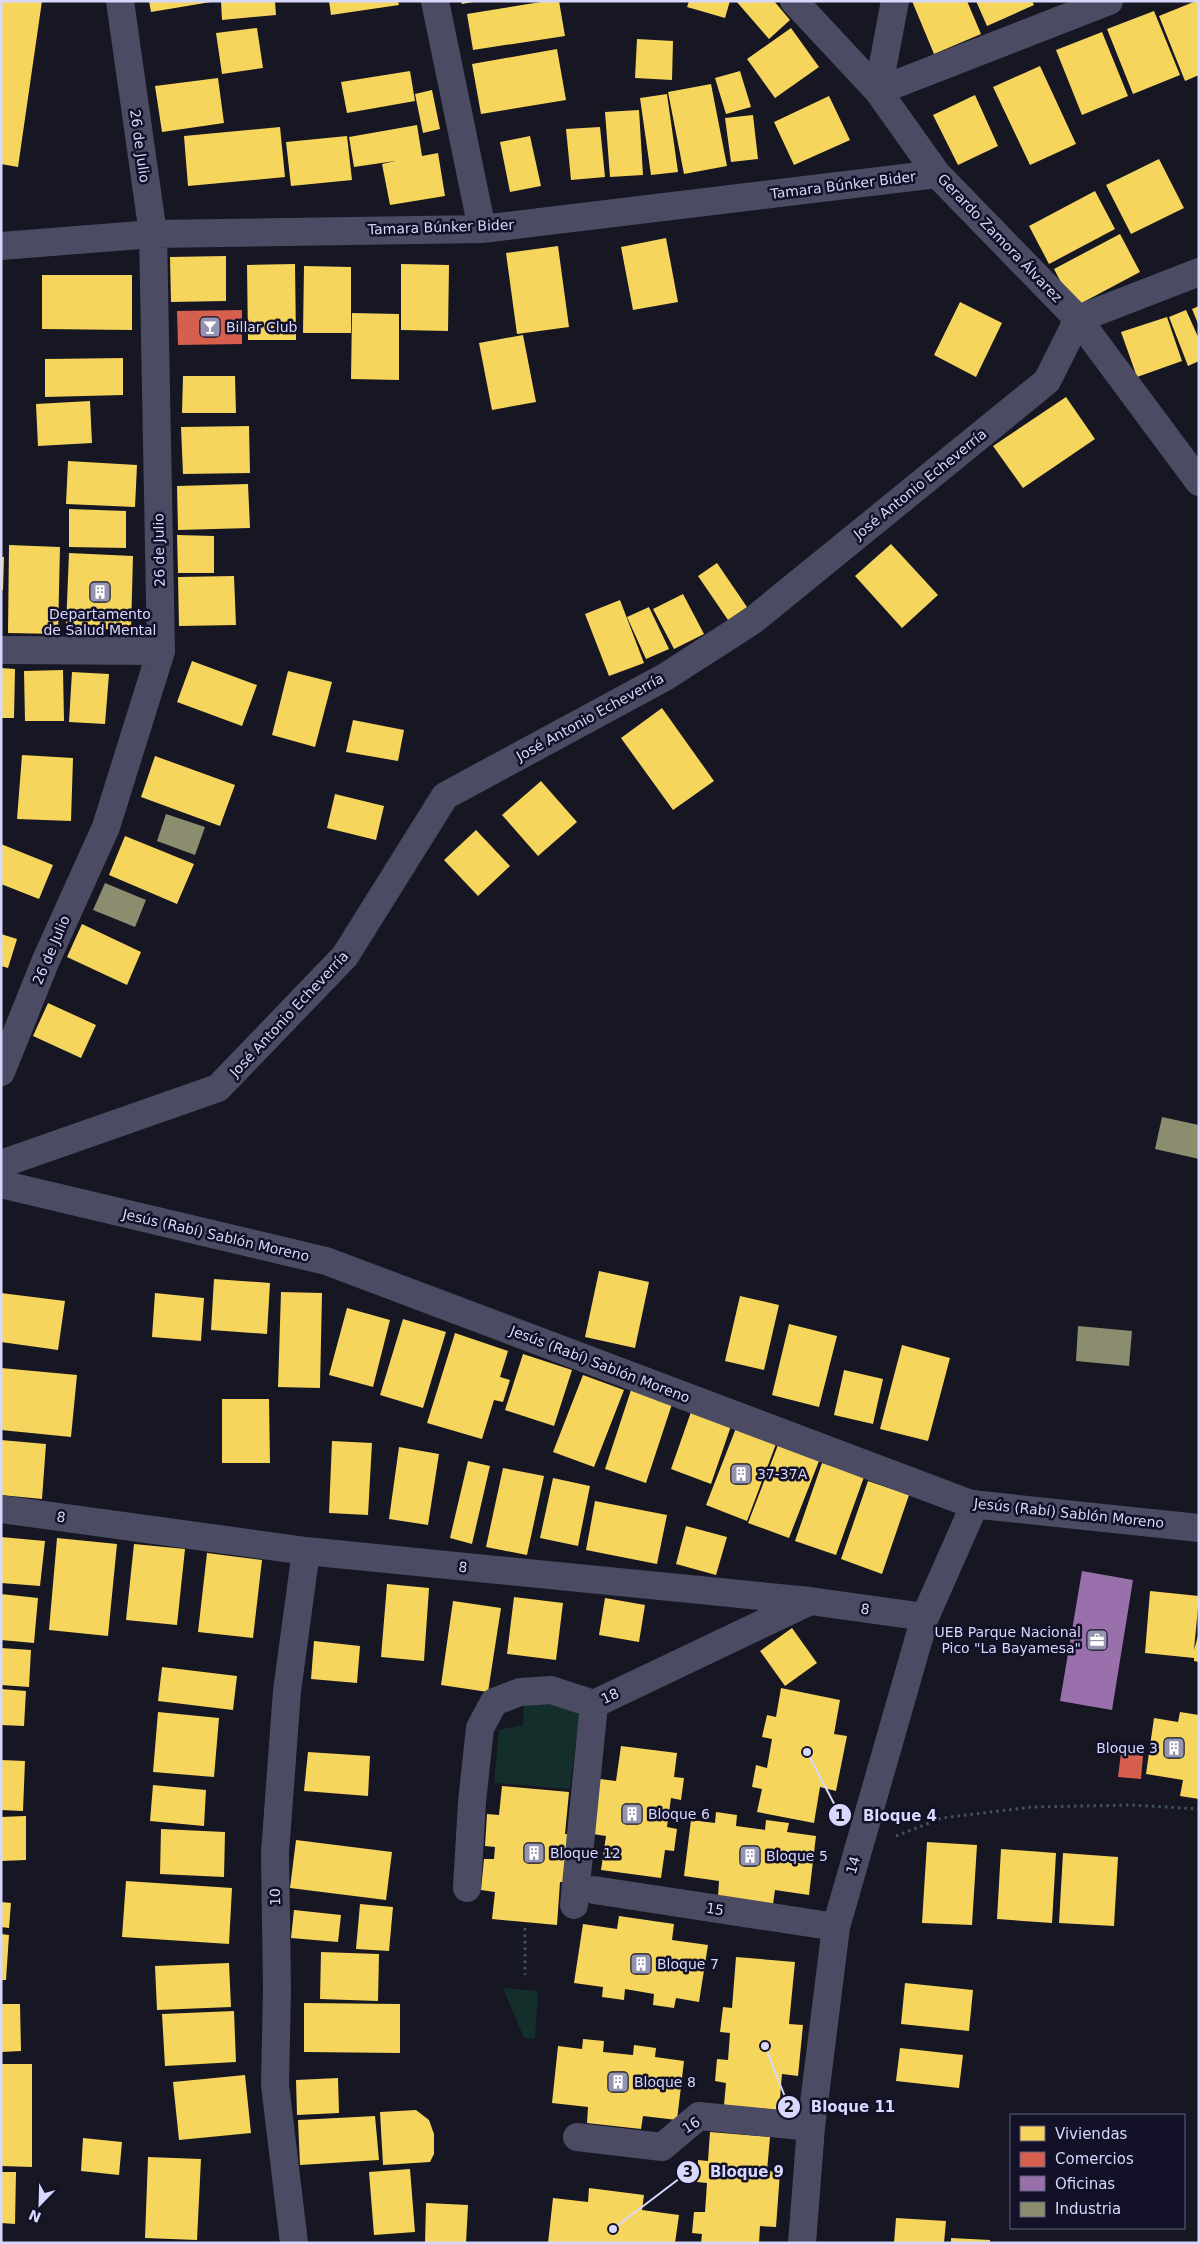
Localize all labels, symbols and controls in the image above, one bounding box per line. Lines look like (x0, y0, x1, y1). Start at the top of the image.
street label: 26 de Julio (127, 108, 153, 184)
street label: Tamara Búnker Bider (768, 168, 917, 202)
street label: Gerardo Zamora Álvarez (934, 171, 1066, 305)
street label: Tamara Búnker Bider (367, 216, 515, 238)
bar icon: Billar Club (198, 315, 222, 339)
place label: Billar Club (226, 319, 298, 335)
street label: José Antonio Echeverría (850, 426, 990, 543)
street label: 26 de Julio (150, 513, 168, 587)
building icon: Departamento de Salud Mental (88, 580, 112, 604)
place label: Departamento de Salud Mental (43, 606, 157, 638)
street label: José Antonio Echeverría (513, 670, 666, 765)
street label: 26 de Julio (29, 913, 73, 987)
street label: José Antonio Echeverría (226, 948, 351, 1081)
street label: Jesús (Rabí) Sablón Moreno (120, 1205, 311, 1264)
street label: Jesús (Rabí) Sablón Moreno (507, 1322, 692, 1406)
building icon: 37-37A (729, 1462, 753, 1486)
place label: 37-37A (757, 1466, 808, 1482)
street label: Jesús (Rabí) Sablón Moreno (972, 1495, 1165, 1531)
street label: 8 (55, 1508, 67, 1526)
street label: 8 (458, 1559, 468, 1575)
street label: 8 (859, 1600, 871, 1618)
place label: UEB Parque Nacional Pico "La Bayamesa" (935, 1624, 1081, 1656)
office icon: UEB Parque Nacional Pico "La Bayamesa" (1085, 1628, 1109, 1652)
street label: 18 (599, 1685, 621, 1707)
building icon: Bloque 3 (1162, 1736, 1186, 1760)
place label: Bloque 3 (1096, 1740, 1158, 1756)
callout: Bloque 4 (828, 1800, 947, 1830)
building icon: Bloque 6 (620, 1802, 644, 1826)
place label: Bloque 6 (648, 1806, 710, 1822)
text: 1 (835, 1807, 845, 1825)
text: Bloque 4 (863, 1807, 937, 1825)
building icon: Bloque 12 (522, 1841, 546, 1865)
building icon: Bloque 5 (738, 1844, 762, 1868)
place label: Bloque 12 (550, 1845, 621, 1861)
place label: Bloque 5 (766, 1848, 828, 1864)
street label: 14 (843, 1854, 863, 1876)
street label: 10 (267, 1888, 283, 1906)
street label: 15 (705, 1900, 725, 1918)
building icon: Bloque 7 (629, 1952, 653, 1976)
place label: Bloque 7 (657, 1956, 719, 1972)
building icon: Bloque 8 (606, 2070, 630, 2094)
place label: Bloque 8 (634, 2074, 696, 2090)
callout: Bloque 11 (776, 2092, 906, 2122)
text: 2 (784, 2098, 794, 2116)
text: Bloque 11 (811, 2098, 895, 2116)
street label: 16 (679, 2113, 703, 2137)
legend (1010, 2114, 1185, 2229)
text: Viviendas (1055, 2125, 1128, 2143)
text: Comercios (1055, 2150, 1134, 2168)
callout: Bloque 9 (675, 2157, 794, 2187)
text: 3 (683, 2163, 693, 2181)
text: Bloque 9 (710, 2163, 784, 2181)
text: Oficinas (1055, 2175, 1115, 2193)
north arrow (15, 2179, 65, 2229)
text: Industria (1055, 2200, 1121, 2218)
text: N (26, 2206, 43, 2226)

